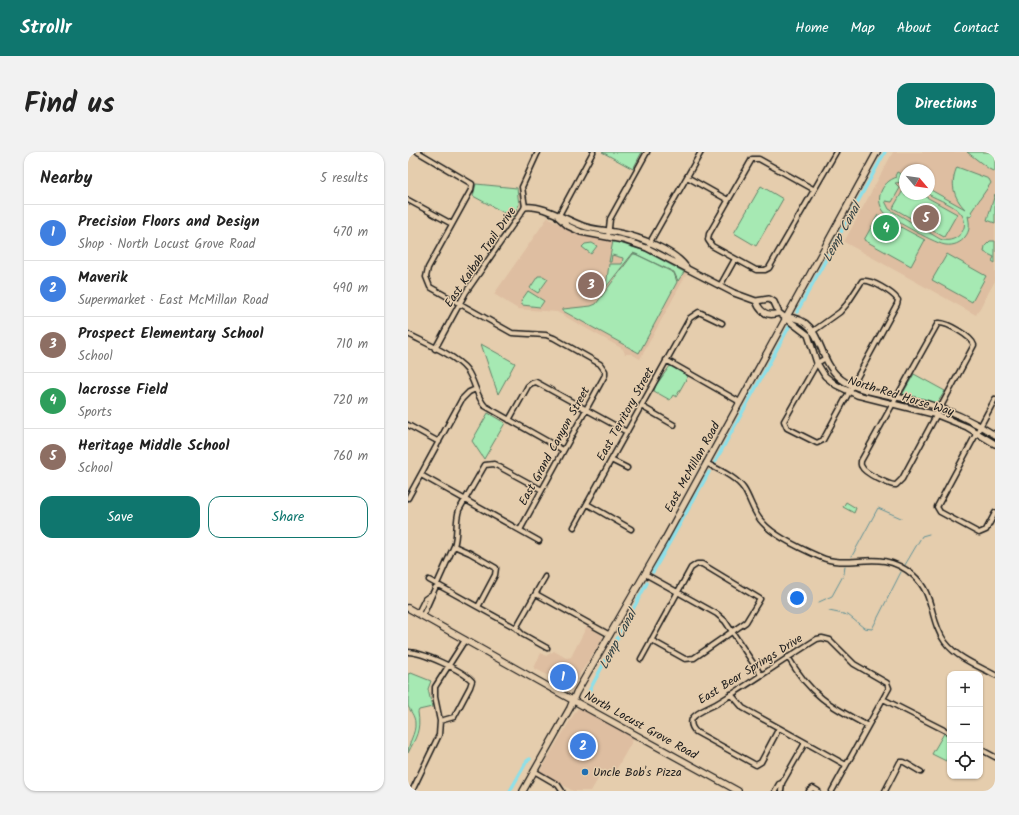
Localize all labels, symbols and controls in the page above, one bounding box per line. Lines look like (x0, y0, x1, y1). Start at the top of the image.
text: Strollr (20, 13, 72, 43)
text: Home (795, 17, 829, 39)
text: Map (851, 17, 875, 39)
text: About (897, 17, 931, 39)
text: Contact (953, 17, 999, 39)
text: Find us (24, 82, 115, 127)
button: Directions (897, 83, 995, 125)
north arrow (899, 164, 935, 200)
text: Nearby (40, 165, 92, 192)
text: 5 results (320, 168, 368, 189)
water label: Lemp Canal (817, 197, 869, 266)
street label: East Kaibab Trail Drive (440, 203, 521, 311)
pin: 5 (913, 203, 939, 233)
text: Precision Floors and Design (78, 210, 260, 234)
pin: 4 (873, 213, 899, 243)
text: 1 (51, 222, 55, 243)
text: 470 m (333, 222, 368, 243)
text: Shop · North Locust Grove Road (78, 234, 255, 255)
text: Maverik (78, 266, 127, 290)
pin: 3 (578, 270, 604, 300)
text: 2 (49, 278, 57, 299)
text: 490 m (332, 278, 368, 299)
text: Supermarket · East McMillan Road (78, 290, 268, 311)
text: Prospect Elementary School (78, 322, 263, 346)
text: 3 (49, 334, 57, 355)
text: 710 m (336, 334, 368, 355)
text: School (78, 346, 113, 367)
street label: East Territory Street (592, 364, 659, 465)
street label: North Red Horse Way (845, 371, 957, 422)
text: lacrosse Field (78, 378, 168, 402)
street label: East Grand Canyon Street (514, 383, 595, 509)
text: 4 (49, 390, 57, 411)
text: 720 m (332, 390, 368, 411)
text: Sports (78, 402, 112, 423)
street label: East McMillan Road (660, 418, 726, 516)
text: Heritage Middle School (78, 434, 229, 458)
text: 5 (50, 446, 56, 467)
text: 760 m (333, 446, 368, 467)
text: School (78, 458, 113, 479)
button: Save (40, 496, 200, 538)
button: Share (208, 496, 368, 538)
your location (787, 588, 807, 608)
water label: Lemp Canal (594, 604, 644, 673)
street label: East Bear Springs Drive (694, 629, 807, 709)
pin: 1 (550, 662, 576, 692)
map controls (947, 671, 983, 779)
button: + (947, 671, 983, 707)
street label: North Locust Grove Road (581, 686, 702, 765)
button: − (947, 707, 983, 743)
pin: 2 (570, 731, 596, 761)
button: locate (947, 743, 983, 779)
place label: Uncle Bob's Pizza (593, 763, 682, 782)
marker: Uncle Bob's Pizza (580, 767, 590, 777)

